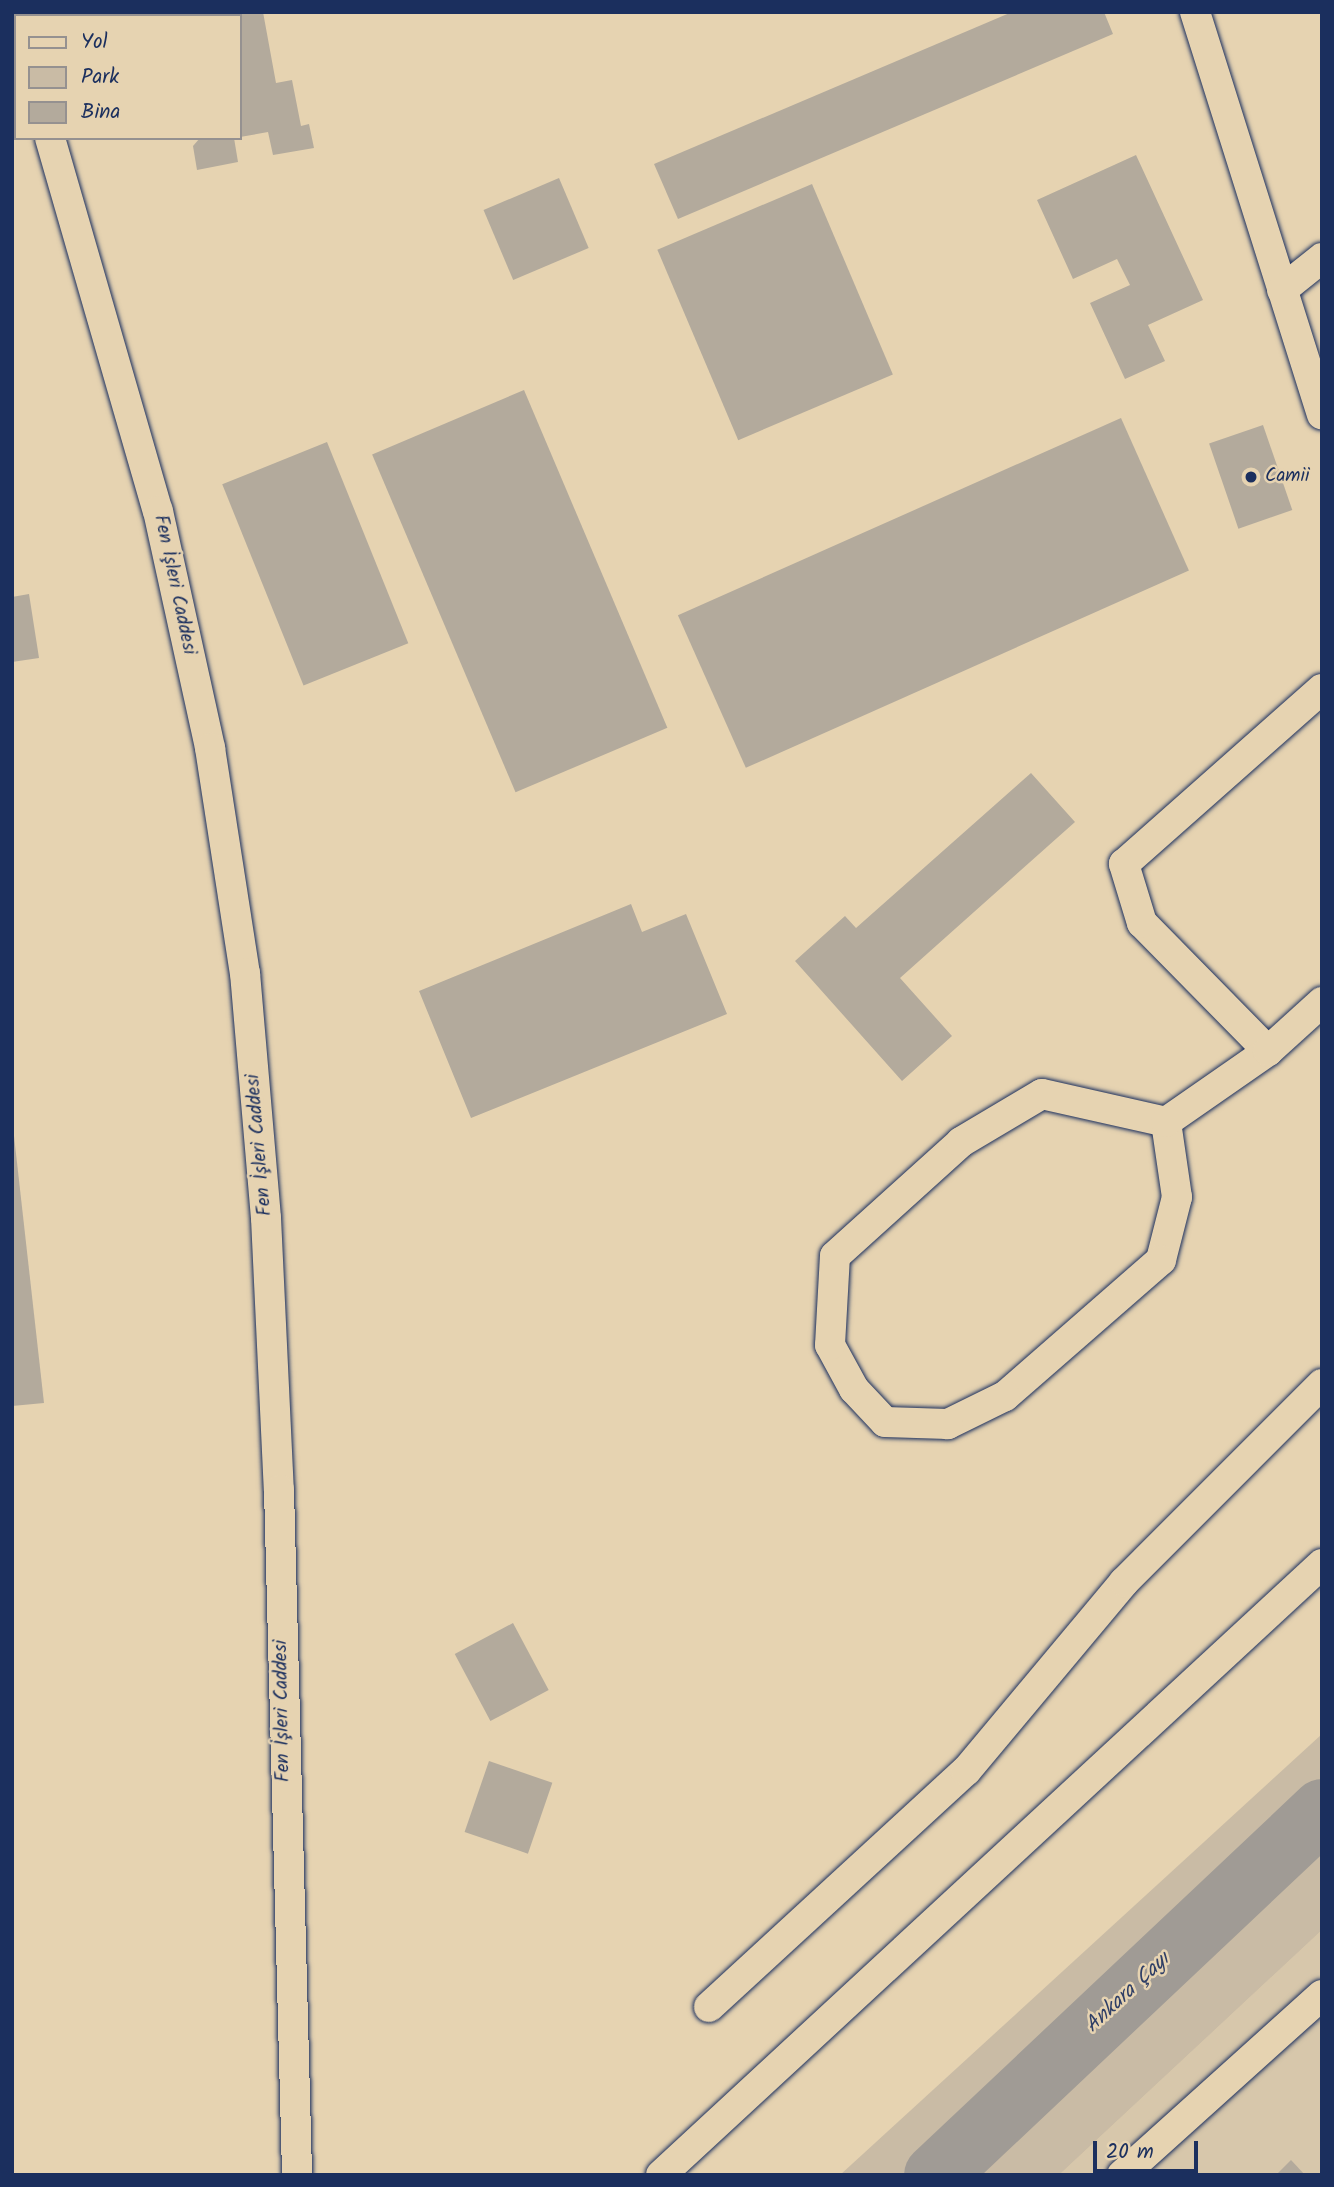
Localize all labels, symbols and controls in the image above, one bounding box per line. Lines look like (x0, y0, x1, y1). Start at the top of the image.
legend (14, 14, 242, 140)
text: Yol (81, 26, 108, 59)
text: Park (81, 61, 119, 94)
text: Bina (81, 96, 120, 129)
place label: Camii (1265, 466, 1309, 488)
marker: Camii (1243, 469, 1259, 485)
street label: Fen İşleri Caddesi (148, 513, 200, 657)
street label: Fen İşleri Caddesi (242, 1073, 278, 1217)
street label: Fen İşleri Caddesi (270, 1640, 296, 1782)
water label: Ankara Çayı (1080, 1947, 1176, 2039)
scale bar (1096, 2128, 1201, 2172)
text: 20 m (1106, 2136, 1154, 2169)

